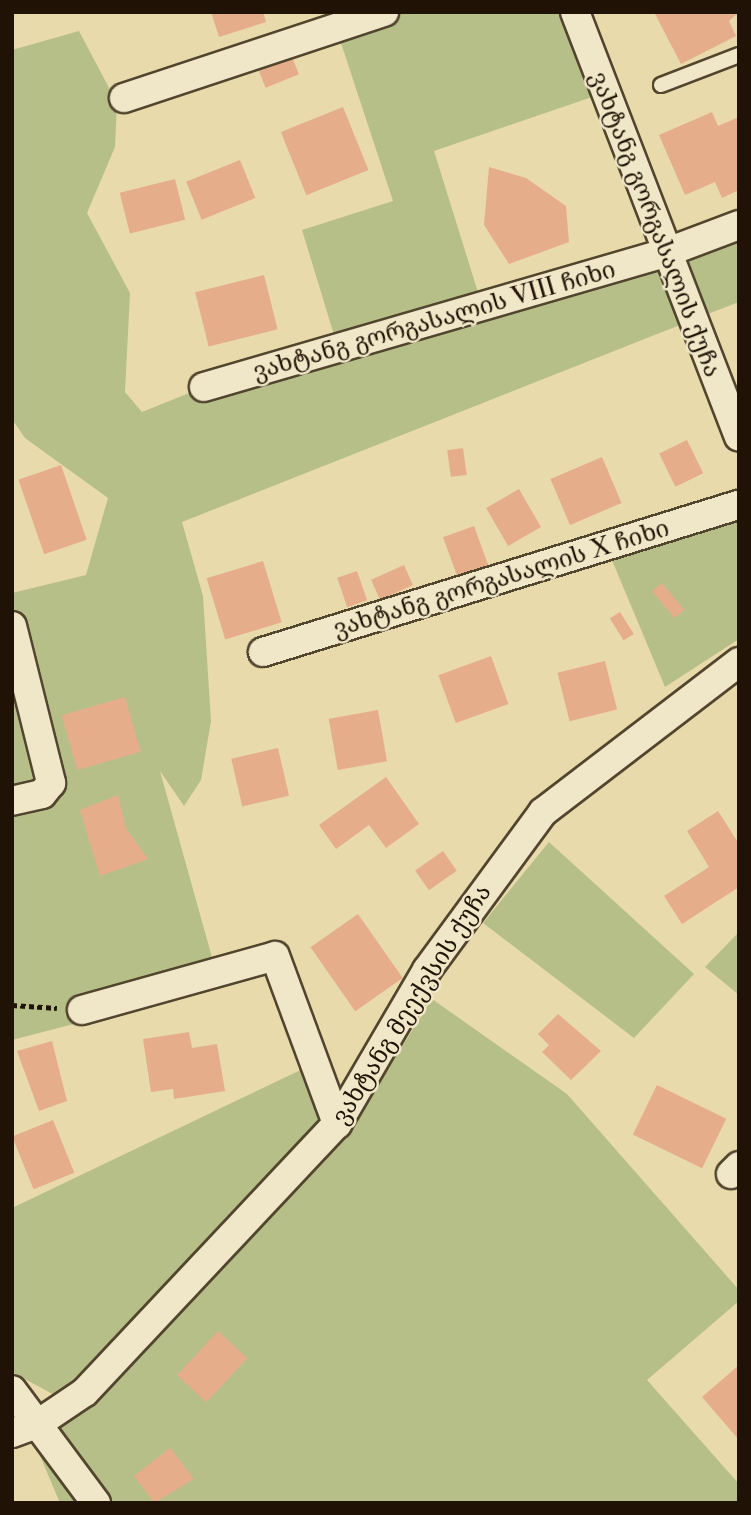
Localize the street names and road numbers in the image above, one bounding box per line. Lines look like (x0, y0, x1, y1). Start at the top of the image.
street label: ვახტანგ გორგასალის ქუჩა (584, 67, 728, 381)
street label: ვახტანგ გორგასალის VIII ჩიხი (249, 254, 619, 386)
street label: ვახტანგ გორგასალის X ჩიხი (329, 513, 673, 643)
street label: ვახტანგ მეექვსის ქუჩა (325, 879, 497, 1129)

